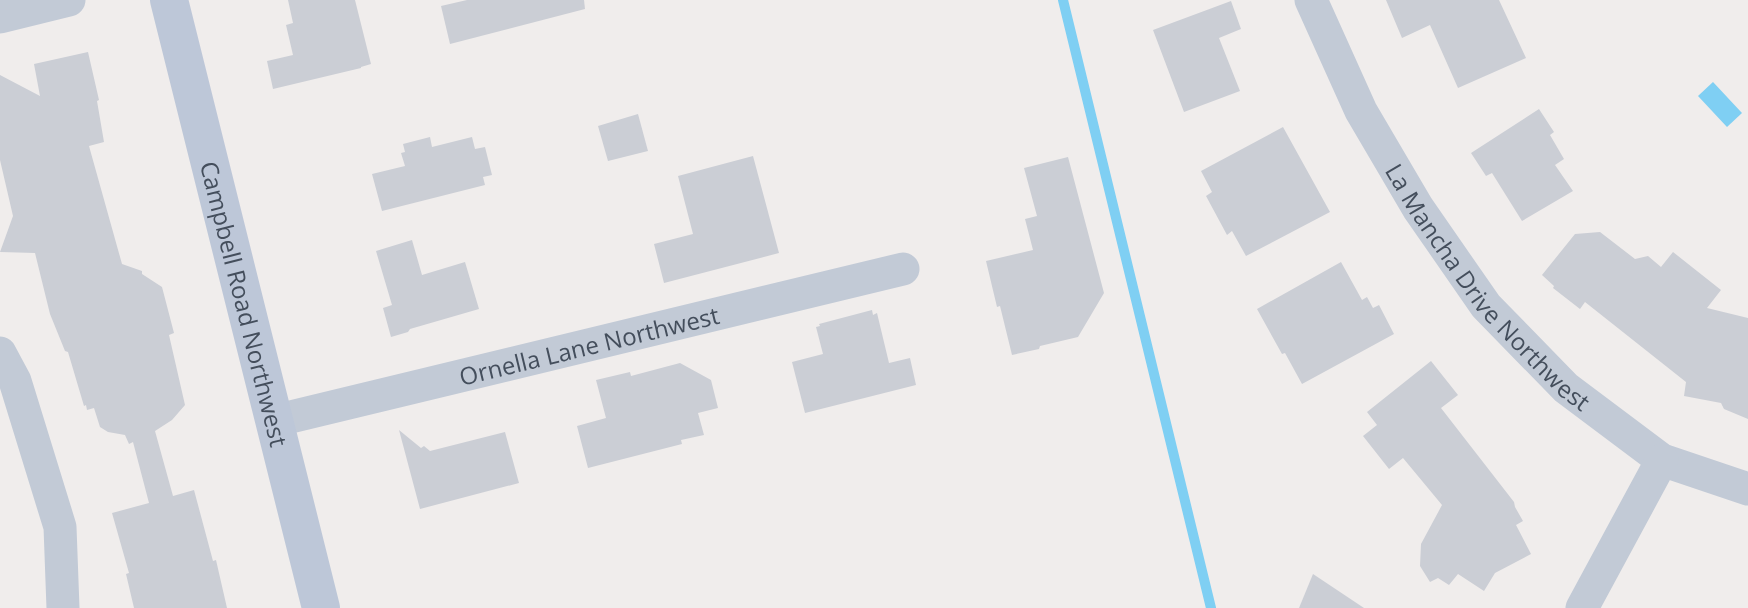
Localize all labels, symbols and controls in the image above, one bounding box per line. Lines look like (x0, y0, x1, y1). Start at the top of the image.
street label: Campbell Road Northwest (193, 157, 296, 450)
street label: La Mancha Drive Northwest (1379, 157, 1598, 417)
street label: Ornella Lane Northwest (456, 298, 722, 392)

